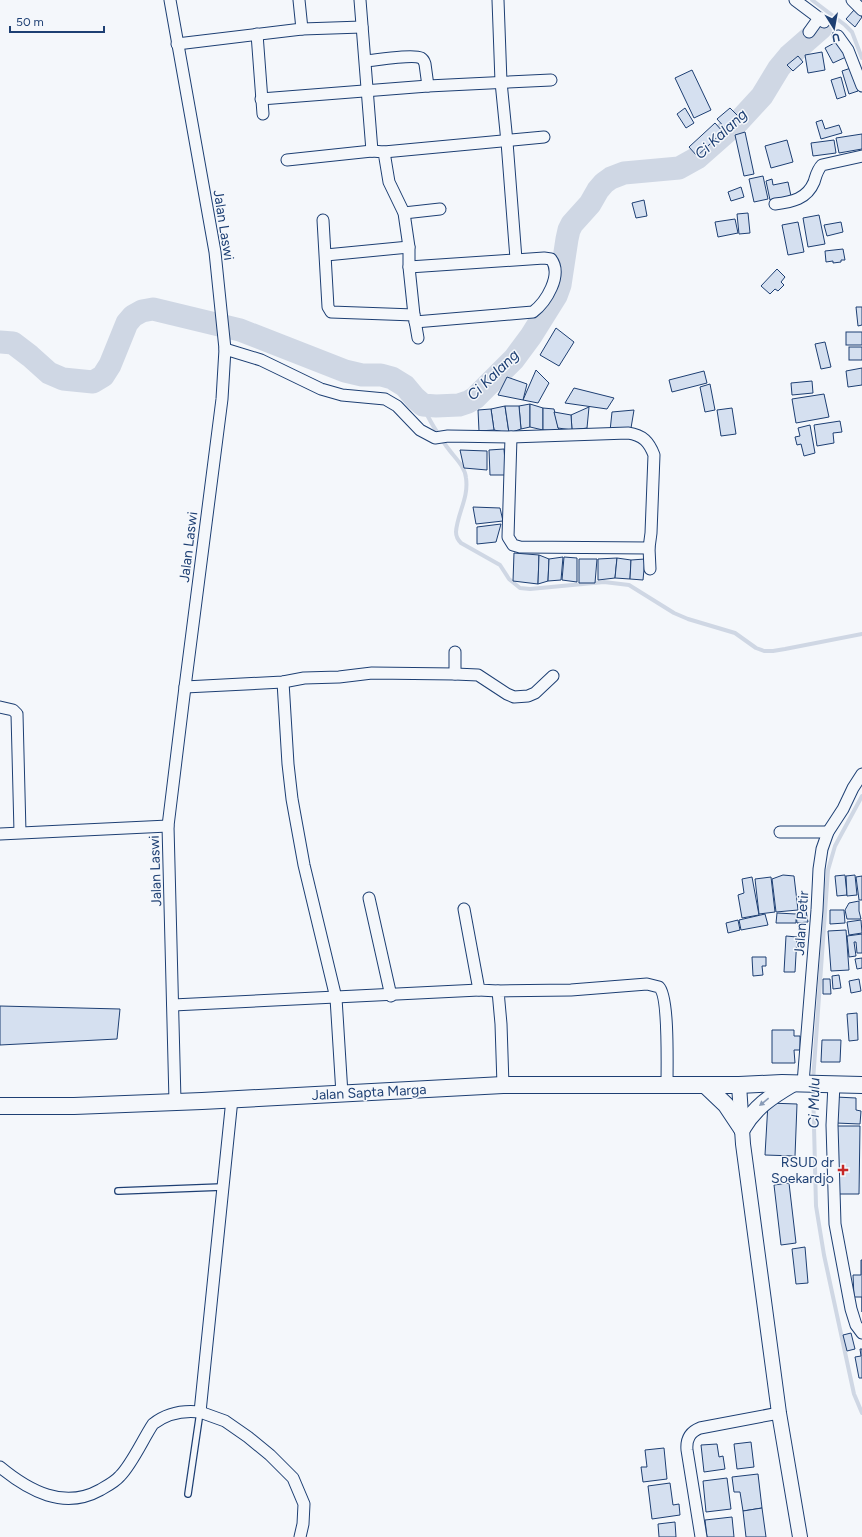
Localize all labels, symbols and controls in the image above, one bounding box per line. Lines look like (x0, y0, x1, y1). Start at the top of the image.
scale bar (10, 8, 104, 34)
north arrow (814, 8, 854, 48)
text: 50 m (16, 15, 44, 29)
text: U (831, 30, 841, 44)
water label: Ci Kalang (691, 105, 751, 163)
street label: Jalan Laswi (210, 189, 237, 261)
water label: Ci Kalang (463, 346, 523, 404)
street label: Jalan Laswi (176, 511, 201, 583)
street label: Jalan Laswi (146, 835, 165, 907)
street label: Jalan Petir (791, 890, 812, 956)
water label: Ci Mulu (805, 1077, 823, 1129)
street label: Jalan Sapta Marga (311, 1081, 427, 1104)
one-way arrow (759, 1098, 770, 1107)
place label: RSUD dr Soekardjo (771, 1154, 834, 1187)
marker: RSUD dr Soekardjo (837, 1164, 849, 1176)

